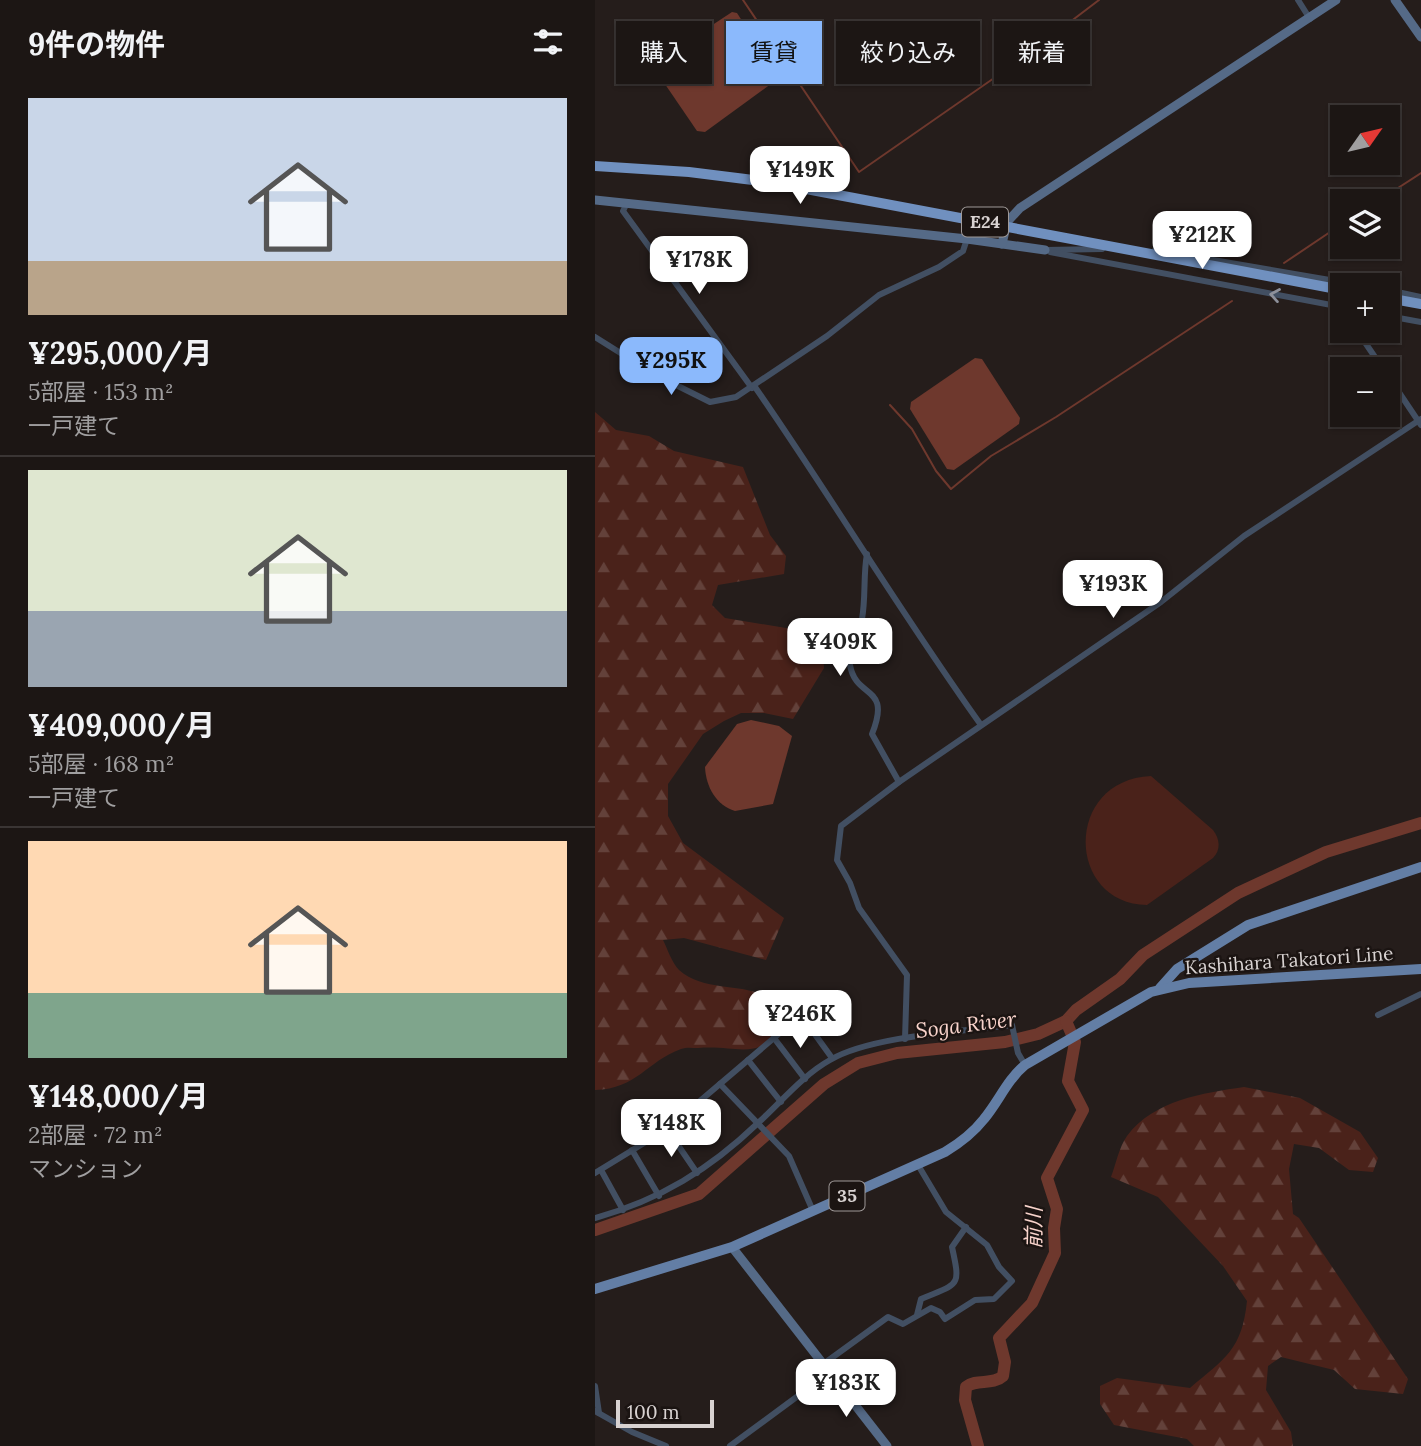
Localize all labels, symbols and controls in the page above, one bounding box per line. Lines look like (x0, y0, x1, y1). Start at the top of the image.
chip: 購入 (616, 21, 712, 84)
chip: 賃貸 (726, 21, 822, 84)
chip: 絞り込み (836, 21, 980, 84)
chip: 新着 (994, 21, 1090, 84)
icon: filters (529, 23, 567, 61)
text: 9件の物件 (28, 25, 165, 63)
north arrow (1330, 105, 1400, 175)
map controls (1330, 105, 1400, 427)
icon: home (235, 144, 361, 270)
pin: ¥149K (751, 146, 849, 206)
text: ¥149K (766, 154, 834, 183)
button: layers (1330, 189, 1400, 259)
road number: E24 (962, 208, 1008, 236)
pin: ¥212K (1153, 212, 1251, 271)
text: ¥212K (1169, 219, 1235, 248)
pin: ¥178K (650, 236, 748, 296)
text: ¥178K (666, 244, 732, 273)
button: + (1330, 273, 1400, 343)
one-way arrow (1269, 289, 1281, 304)
text: ¥295,000/月 (28, 334, 212, 372)
pin: ¥295K (622, 338, 720, 397)
text: ¥295K (636, 345, 706, 374)
button: − (1330, 357, 1400, 427)
text: 5部屋 · 153 m² (28, 377, 174, 406)
text: 一戸建て (28, 411, 120, 440)
icon: home (235, 516, 361, 642)
pin: ¥193K (1064, 560, 1162, 620)
text: ¥193K (1079, 568, 1147, 597)
pin: ¥409K (791, 618, 889, 678)
text: ¥409K (803, 626, 877, 655)
text: ¥409,000/月 (28, 706, 215, 744)
text: 5部屋 · 168 m² (28, 749, 174, 778)
text: 一戸建て (28, 783, 120, 812)
icon: home (235, 887, 361, 1013)
street label: Kashihara Takatori Line (1184, 941, 1394, 979)
pin: ¥246K (751, 990, 849, 1050)
text: ¥246K (764, 998, 836, 1027)
water label: Soga River (914, 1005, 1018, 1044)
text: ¥148,000/月 (28, 1077, 209, 1115)
pin: ¥148K (622, 1100, 720, 1159)
text: ¥148K (637, 1107, 705, 1136)
text: 2部屋 · 72 m² (28, 1120, 163, 1149)
text: マンション (28, 1154, 143, 1183)
road number: 35 (829, 1182, 865, 1210)
water label: 前川 (1020, 1205, 1047, 1249)
pin: ¥183K (797, 1360, 895, 1419)
text: ¥183K (812, 1367, 880, 1396)
scale bar (616, 1397, 714, 1429)
text: 100 m (627, 1400, 680, 1424)

